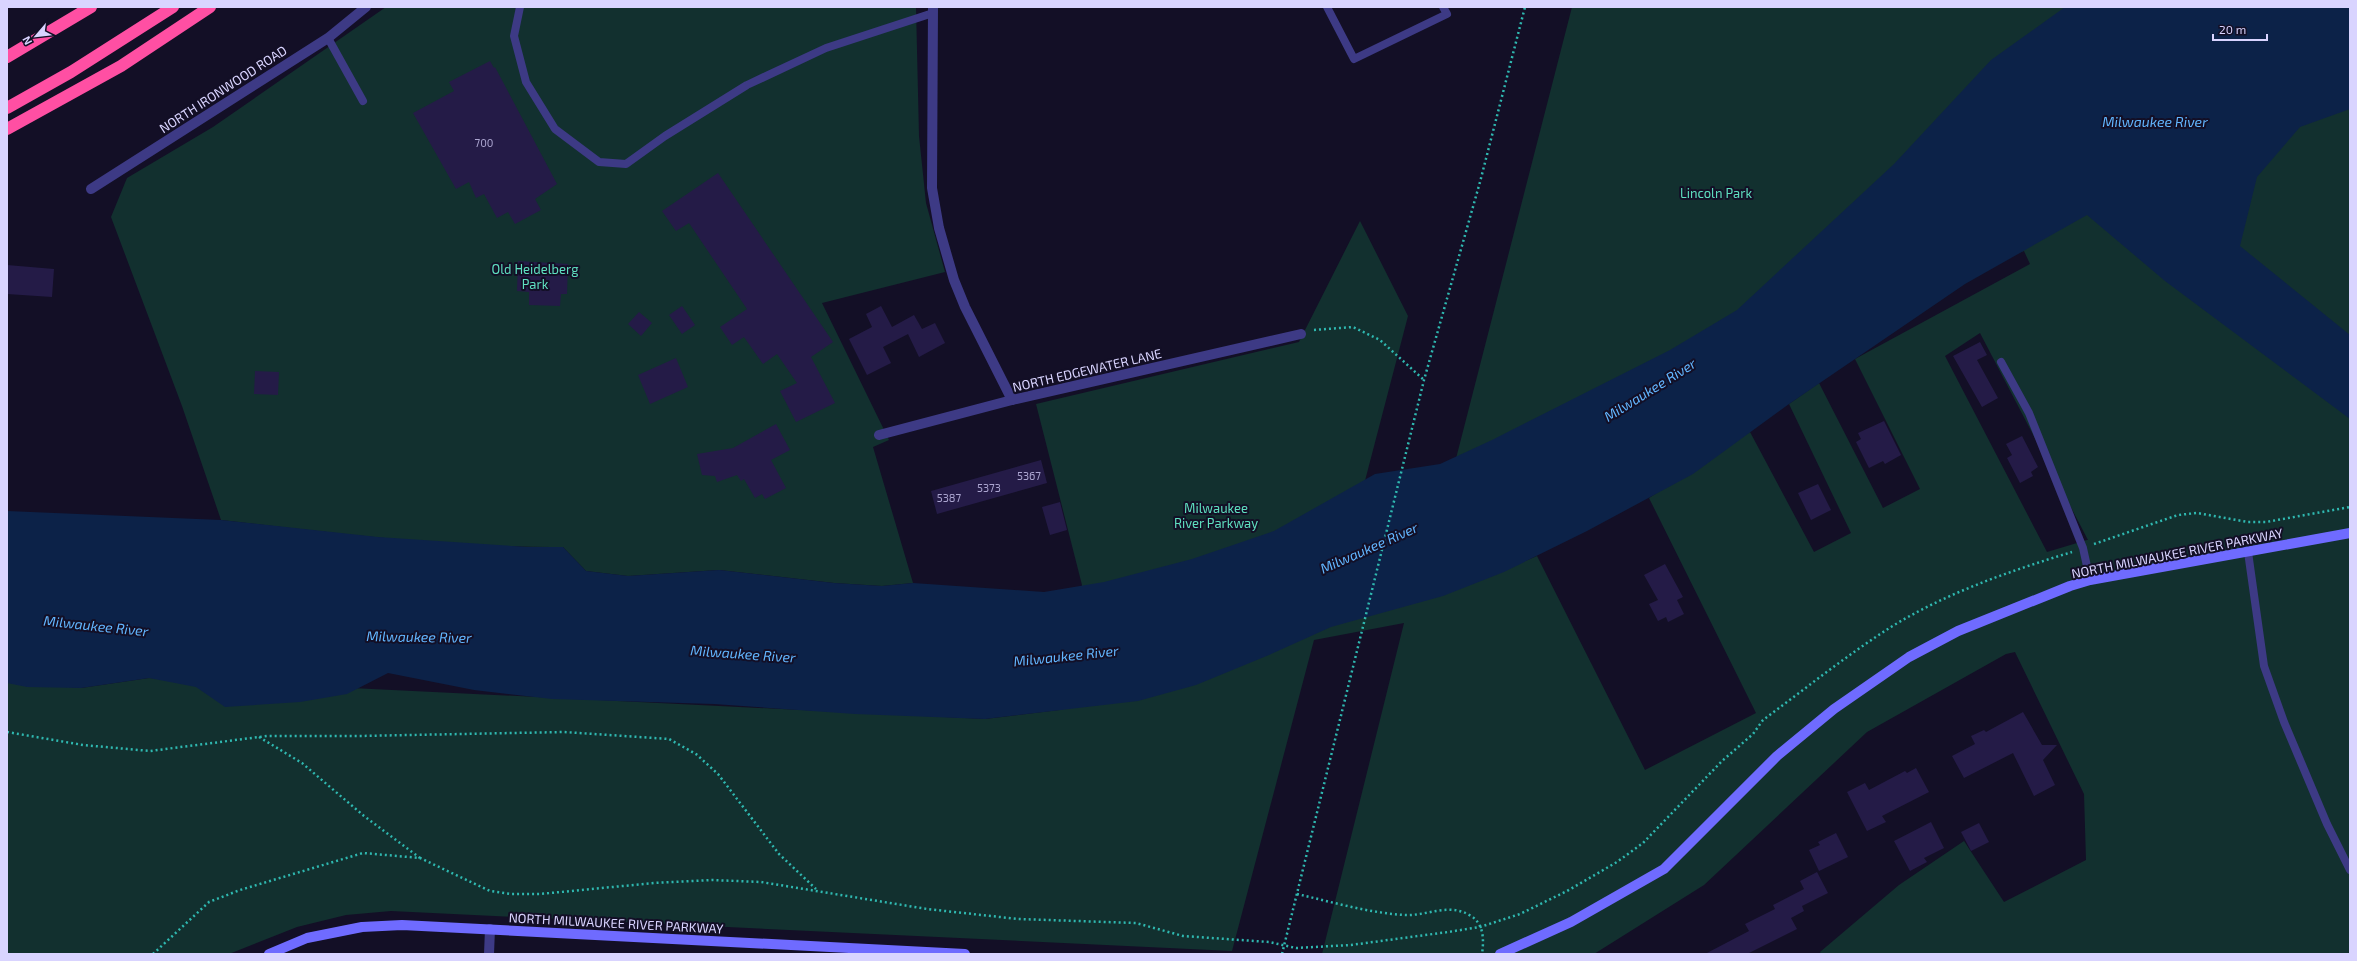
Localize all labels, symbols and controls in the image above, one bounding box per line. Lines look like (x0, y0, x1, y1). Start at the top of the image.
north arrow (16, 16, 56, 56)
scale bar (2213, 16, 2267, 42)
text: 20 m (2219, 22, 2246, 36)
text: N (19, 34, 34, 47)
street label: NORTH IRONWOOD ROAD (156, 42, 290, 136)
water label: Milwaukee River (2102, 113, 2208, 130)
house number: 700 (475, 136, 493, 149)
park label: Lincoln Park (1680, 185, 1752, 201)
park label: Old Heidelberg Park (492, 261, 578, 292)
street label: NORTH EDGEWATER LANE (1011, 345, 1163, 395)
water label: Milwaukee River (1601, 354, 1699, 425)
house number: 5367 (1017, 469, 1041, 482)
house number: 5373 (977, 481, 1001, 494)
house number: 5387 (937, 491, 962, 504)
park label: Milwaukee River Parkway (1174, 500, 1258, 531)
water label: Milwaukee River (1317, 518, 1421, 577)
street label: NORTH MILWAUKEE RIVER PARKWAY (2070, 525, 2285, 581)
water label: Milwaukee River (43, 612, 150, 640)
water label: Milwaukee River (366, 627, 472, 646)
water label: Milwaukee River (690, 641, 797, 666)
water label: Milwaukee River (1013, 641, 1120, 669)
street label: NORTH MILWAUKEE RIVER PARKWAY (508, 909, 724, 937)

